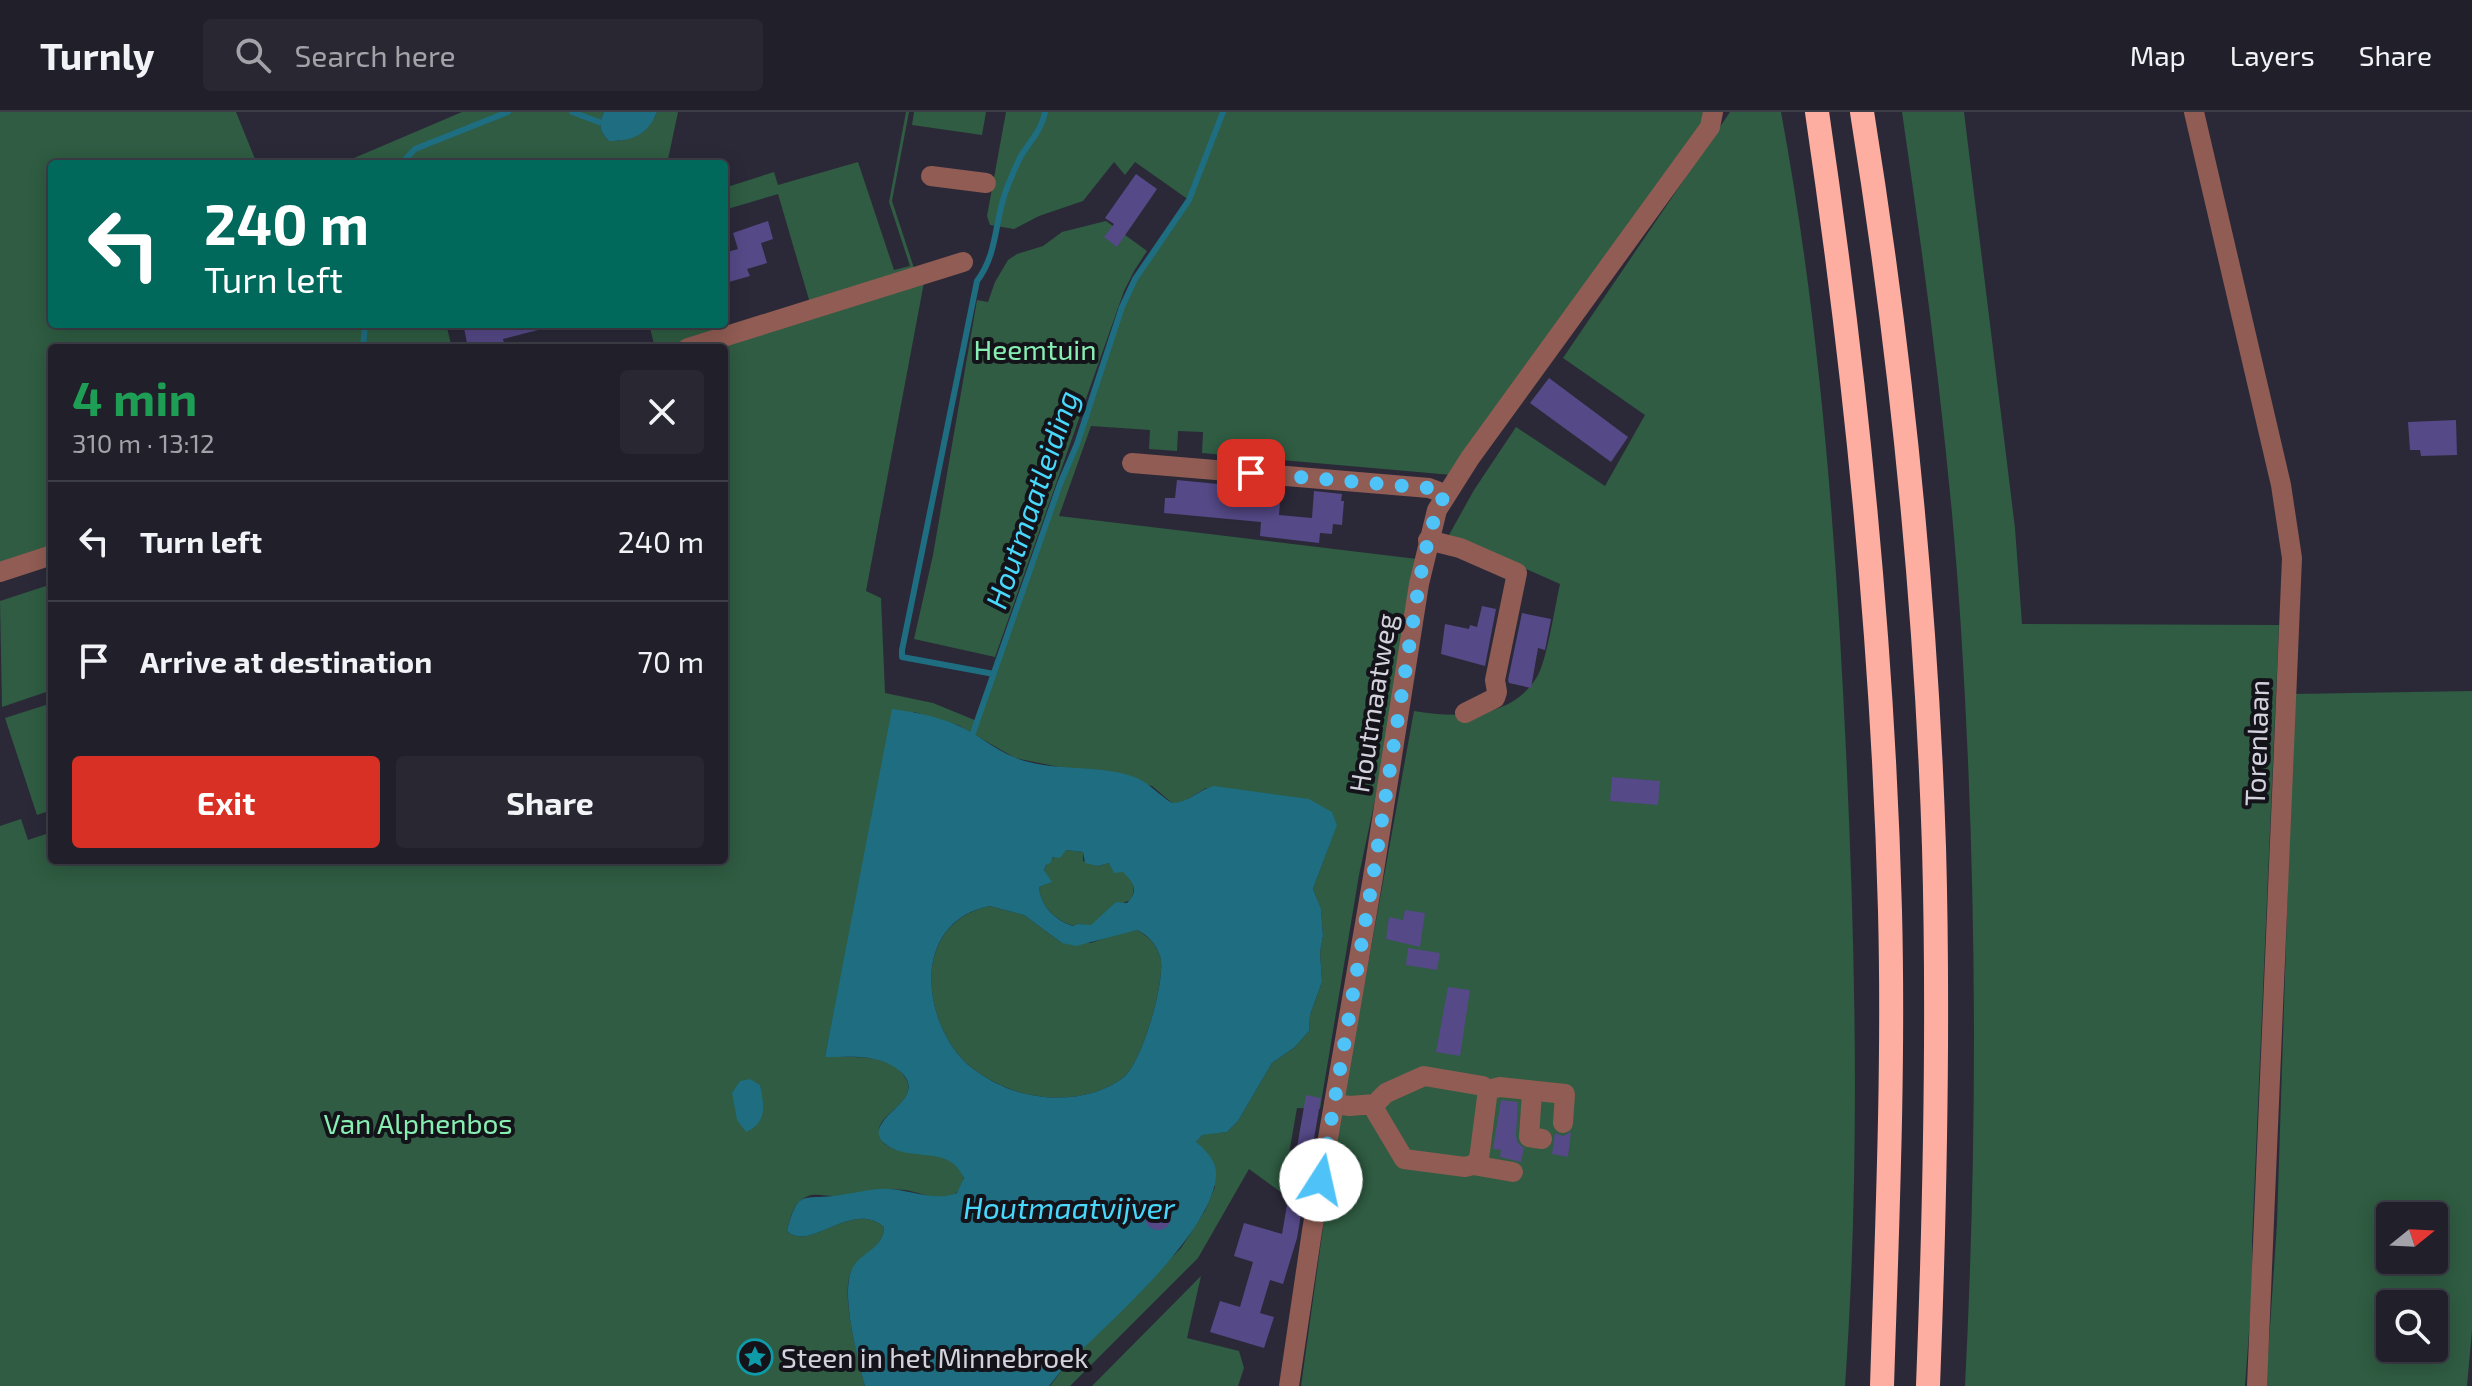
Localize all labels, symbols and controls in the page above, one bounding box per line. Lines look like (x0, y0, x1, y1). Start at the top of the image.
search box (203, 19, 763, 91)
text: Turnly (40, 32, 155, 78)
icon: search (231, 33, 275, 77)
text: Search here (295, 37, 456, 73)
text: Map (2130, 38, 2186, 72)
text: Layers (2230, 38, 2315, 72)
text: Share (2359, 38, 2432, 72)
text: 240 m (204, 189, 369, 256)
icon: left (72, 192, 176, 296)
text: Turn left (204, 257, 343, 300)
park label: Heemtuin (973, 332, 1097, 366)
text: 4 min (72, 368, 197, 426)
button: close (620, 370, 704, 454)
water label: Houtmaatleiding (977, 385, 1085, 613)
text: 310 m · 13:12 (72, 427, 215, 458)
pin (1217, 439, 1285, 507)
icon: arrive (1229, 451, 1273, 495)
icon: left (72, 519, 116, 563)
text: Turn left (140, 523, 262, 559)
text: 240 m (618, 523, 704, 559)
street label: Houtmaatweg (1341, 611, 1403, 795)
icon: arrive (72, 639, 116, 683)
text: Arrive at destination (140, 643, 432, 679)
text: 70 m (638, 643, 704, 679)
street label: Torenlaan (2237, 679, 2275, 807)
button: Exit (72, 756, 380, 848)
button: Share (396, 756, 704, 848)
park label: Van Alphenbos (323, 1106, 513, 1140)
position arrow (1279, 1138, 1363, 1222)
water label: Houtmaatvijver (963, 1189, 1176, 1225)
north arrow (2376, 1202, 2448, 1274)
map controls (2376, 1202, 2448, 1362)
button: search (2376, 1290, 2448, 1362)
place icon: Steen in het Minnebroek (736, 1338, 774, 1376)
place label: Steen in het Minnebroek (781, 1340, 1089, 1374)

